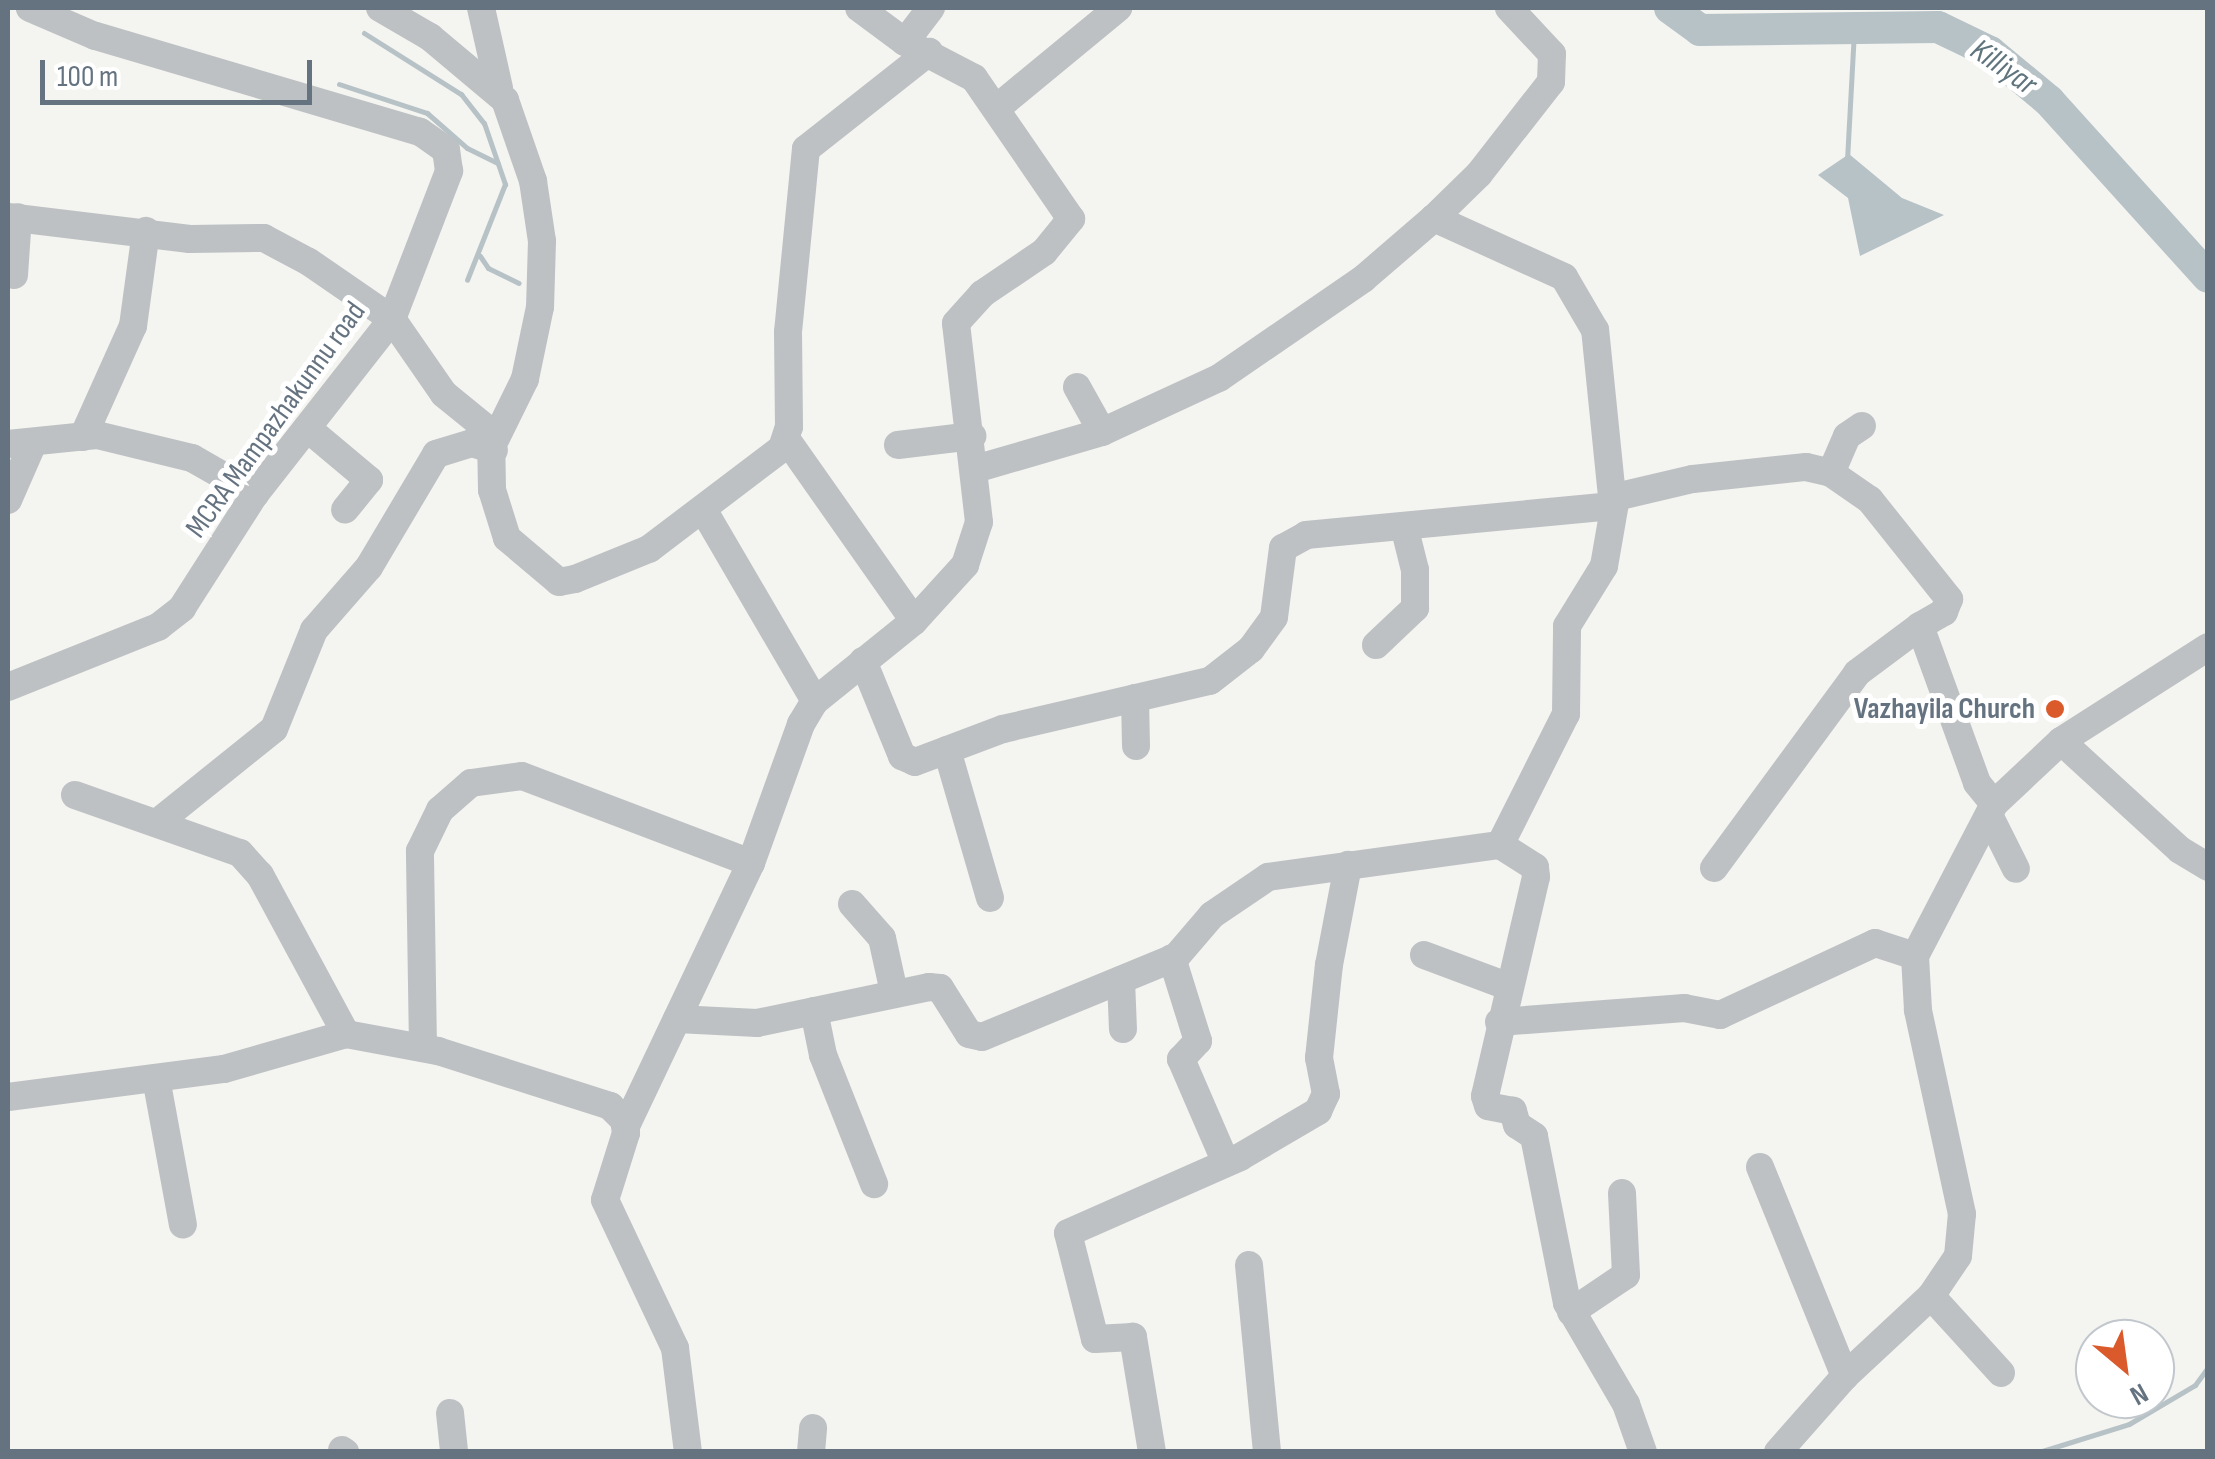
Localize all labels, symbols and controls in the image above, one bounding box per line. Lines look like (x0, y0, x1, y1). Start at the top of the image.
water label: Killiyar (1963, 32, 2043, 104)
scale bar (45, 40, 318, 102)
text: 100 m (57, 59, 118, 95)
street label: MCRA Mampazhakunnu road (178, 295, 374, 545)
place label: Vazhayila Church (1854, 691, 2035, 727)
marker: Vazhayila Church (2044, 698, 2066, 720)
north arrow (2075, 1319, 2175, 1419)
text: N (2124, 1376, 2153, 1412)

